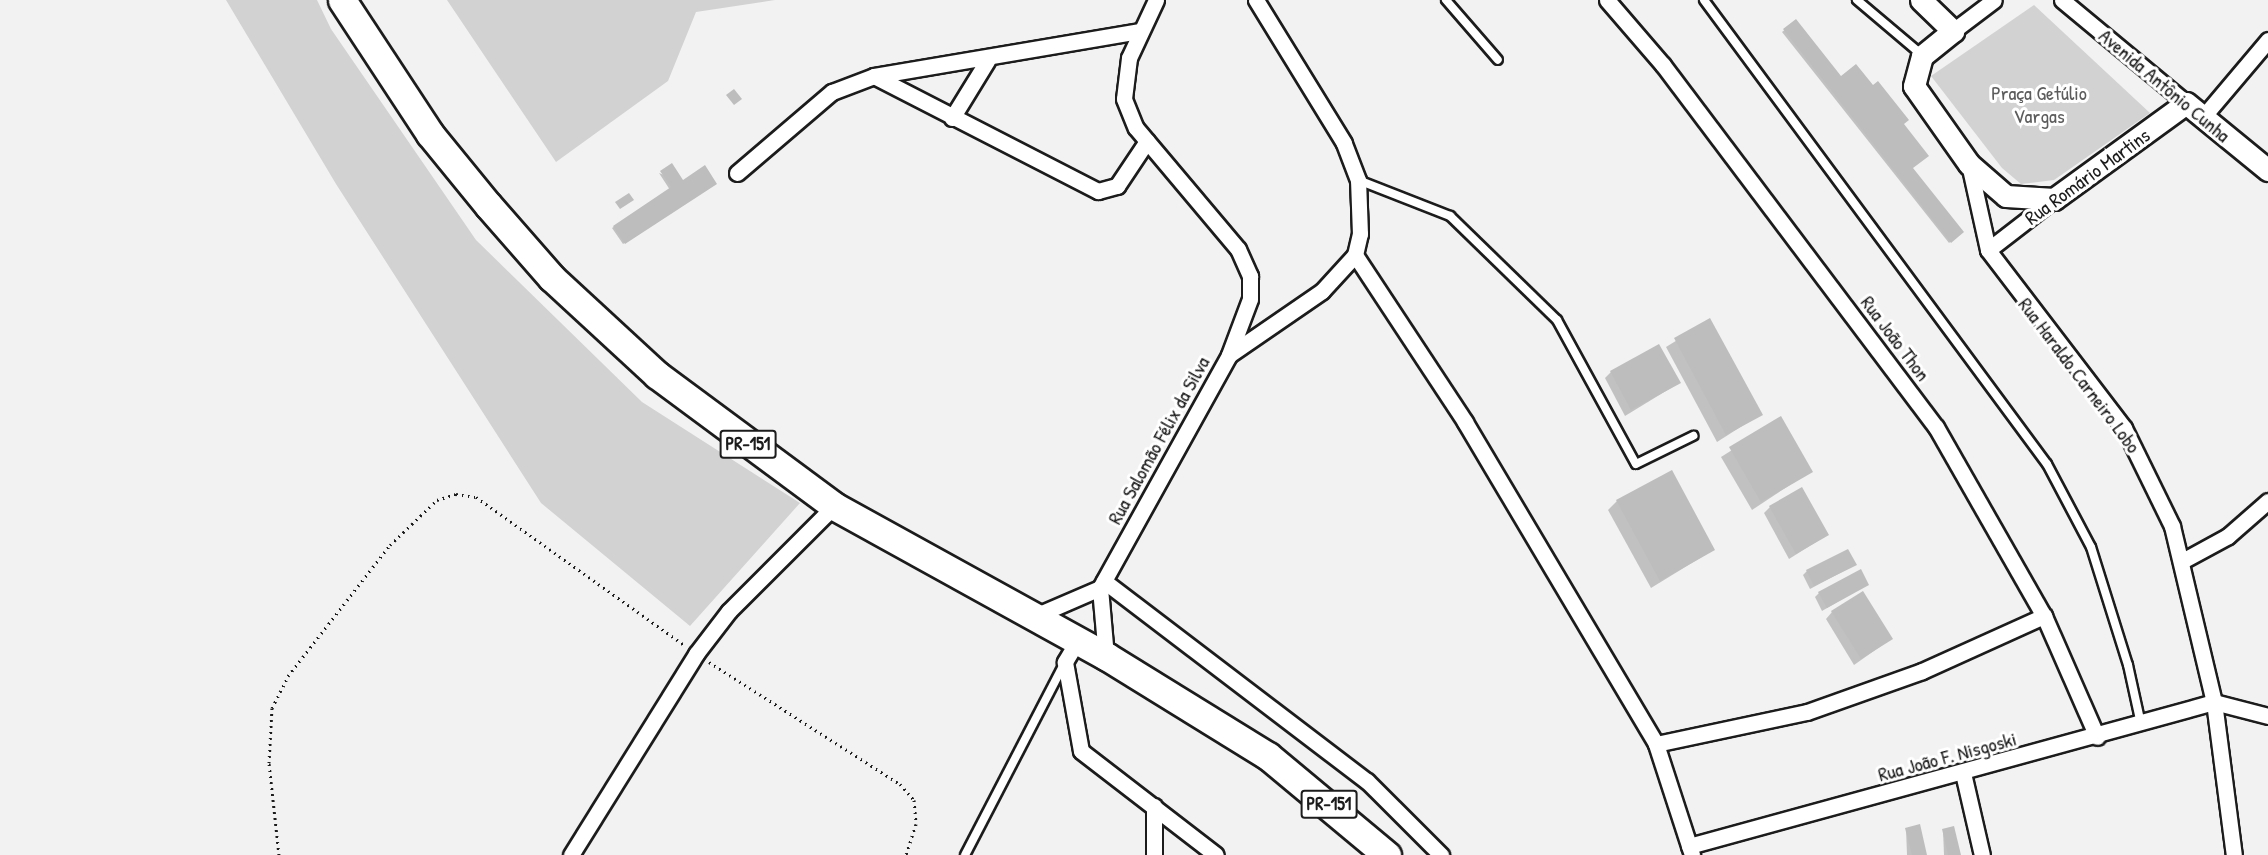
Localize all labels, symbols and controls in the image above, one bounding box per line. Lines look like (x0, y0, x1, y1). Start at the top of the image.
street label: Avenida Antônio Cunha (2095, 23, 2235, 147)
park label: Praça Getúlio Vargas (1991, 81, 2087, 128)
street label: Rua Romário Martins (2020, 123, 2154, 229)
street label: Rua João Thon (1856, 291, 1936, 385)
street label: Rua Haraldo Carneiro Lobo (2014, 293, 2146, 457)
street label: Rua Salomão Félix da Silva (1102, 352, 1214, 528)
road number: PR-151 (720, 429, 777, 459)
street label: Rua João F. Nisgoski (1875, 726, 2019, 786)
road number: PR-151 (1300, 789, 1358, 819)

